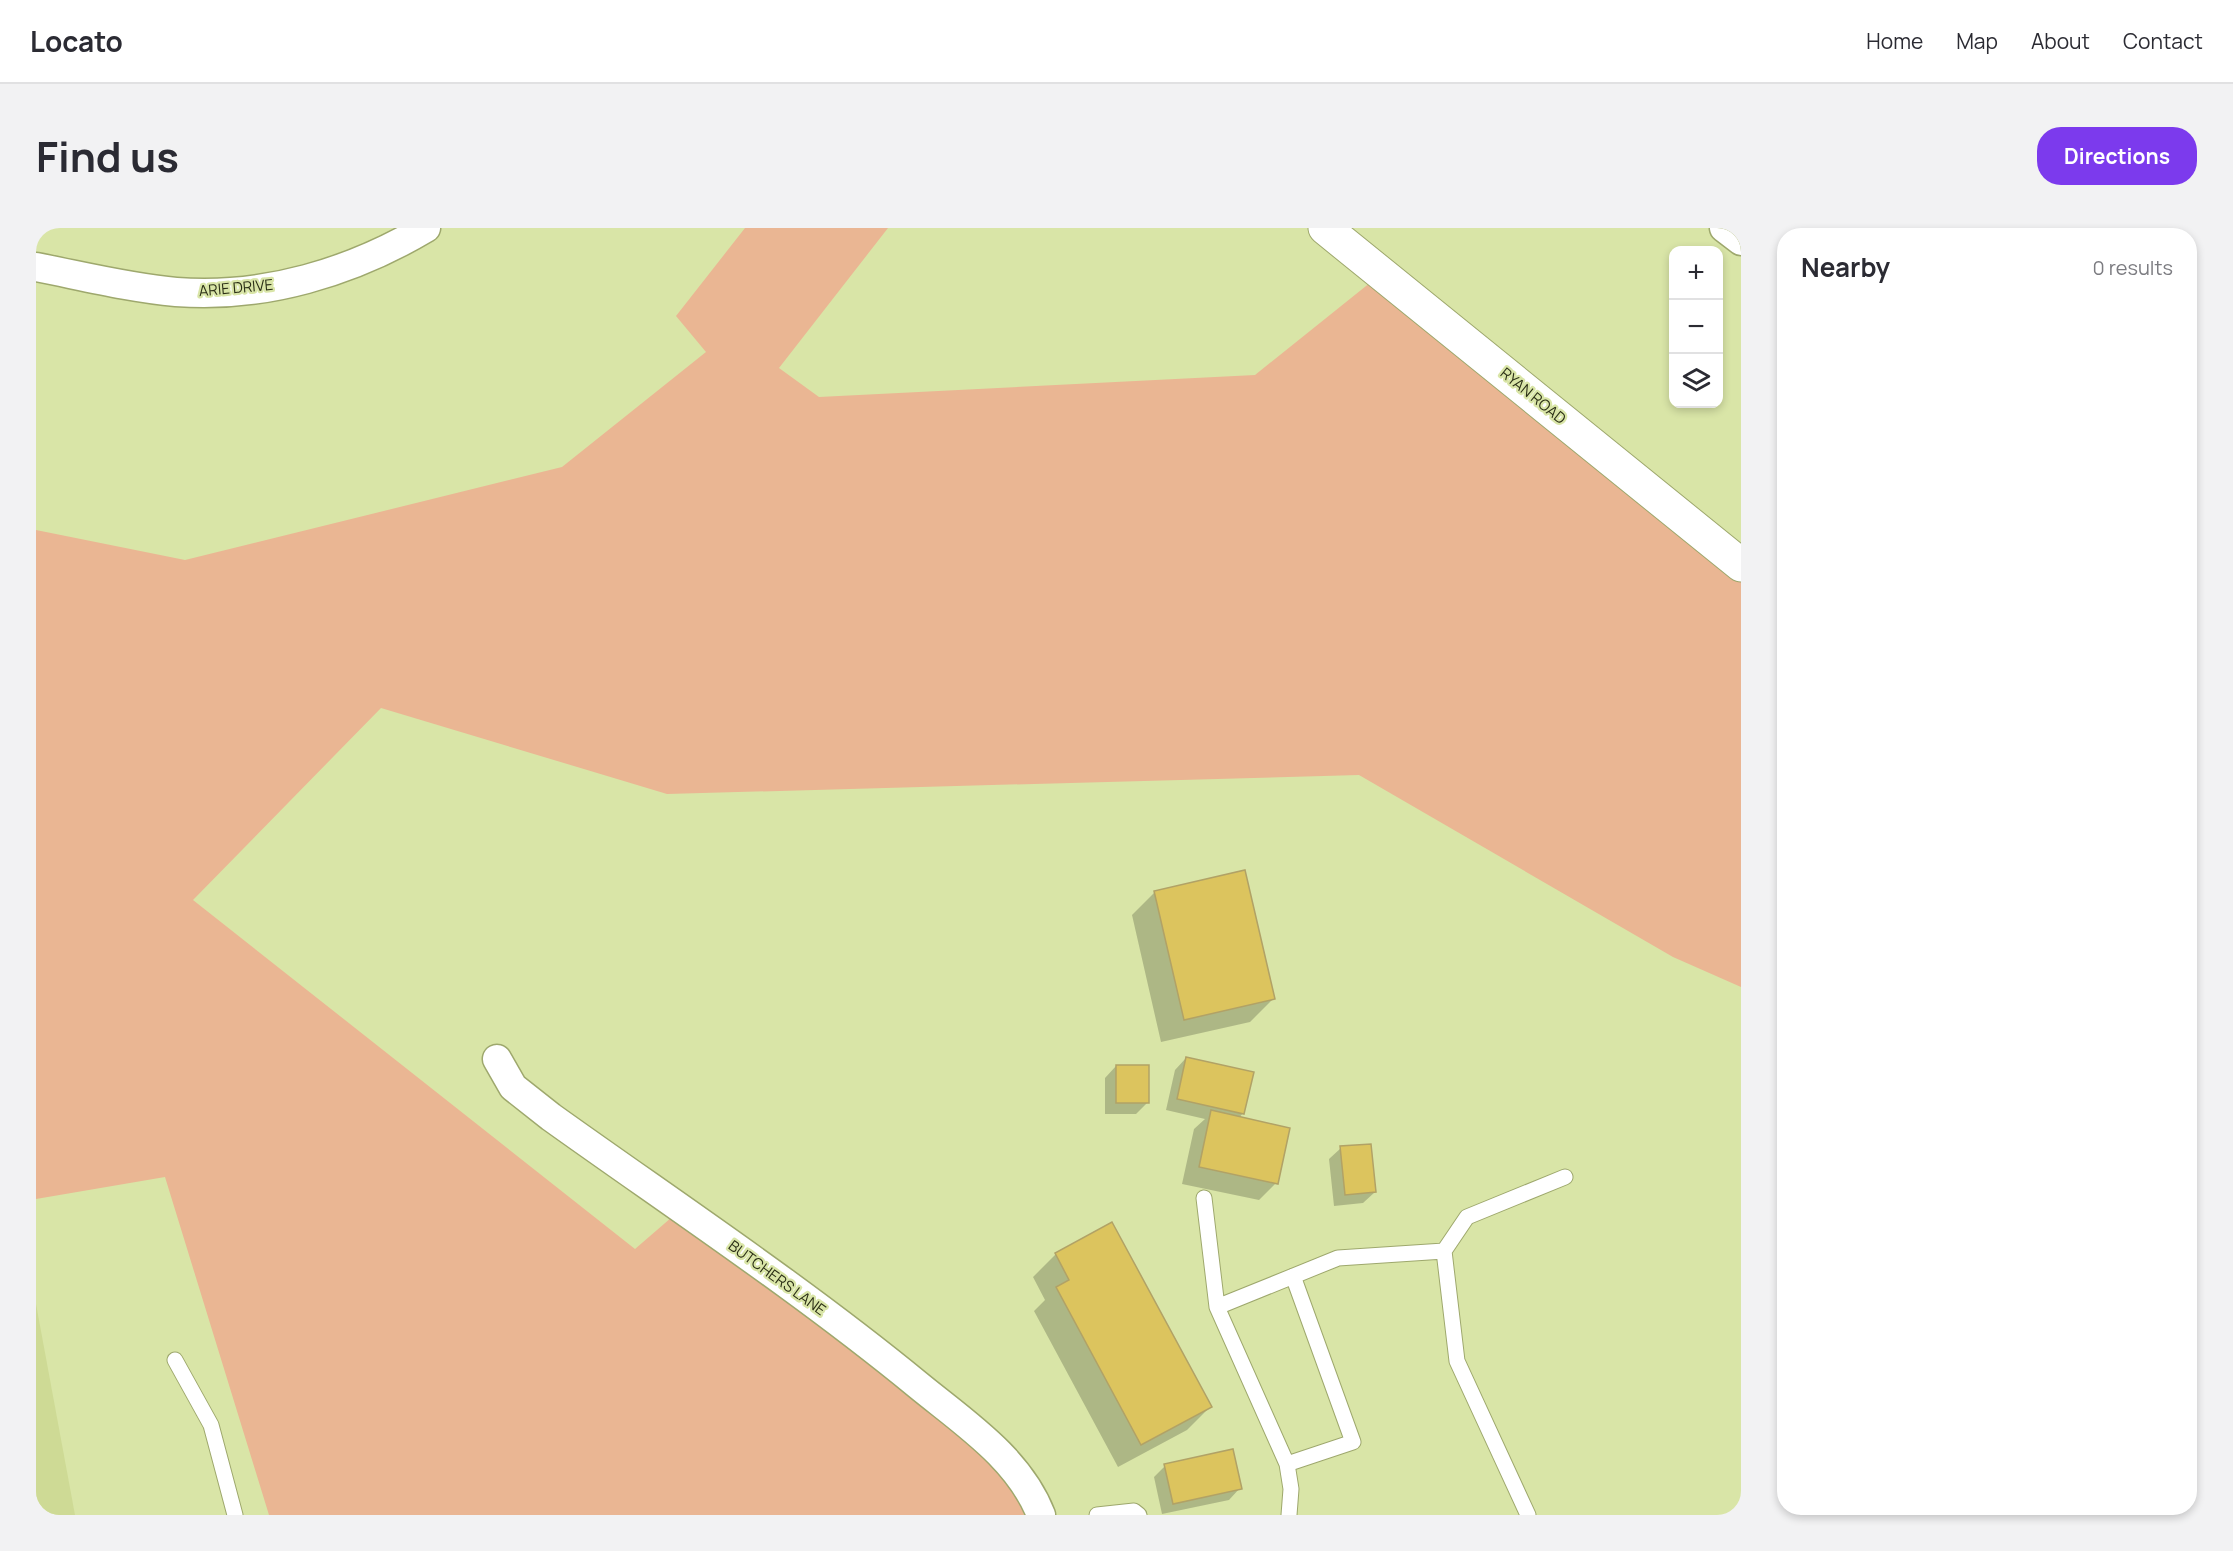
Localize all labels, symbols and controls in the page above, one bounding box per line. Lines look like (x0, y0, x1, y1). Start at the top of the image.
text: Locato (30, 22, 123, 60)
text: Home (1866, 27, 1923, 55)
text: Map (1956, 27, 1998, 55)
text: About (2031, 27, 2090, 55)
text: Contact (2123, 27, 2203, 55)
text: Find us (36, 127, 179, 185)
button: Directions (2037, 127, 2197, 185)
map controls (1669, 246, 1723, 408)
button: + (1669, 246, 1723, 300)
text: Nearby (1801, 249, 1890, 285)
text: 0 results (2093, 254, 2173, 281)
street label: ARIE DRIVE (198, 274, 274, 301)
button: − (1669, 300, 1723, 354)
button: layers (1669, 354, 1723, 408)
street label: RYAN ROAD (1496, 363, 1571, 429)
street label: BUTCHERS LANE (724, 1235, 830, 1320)

